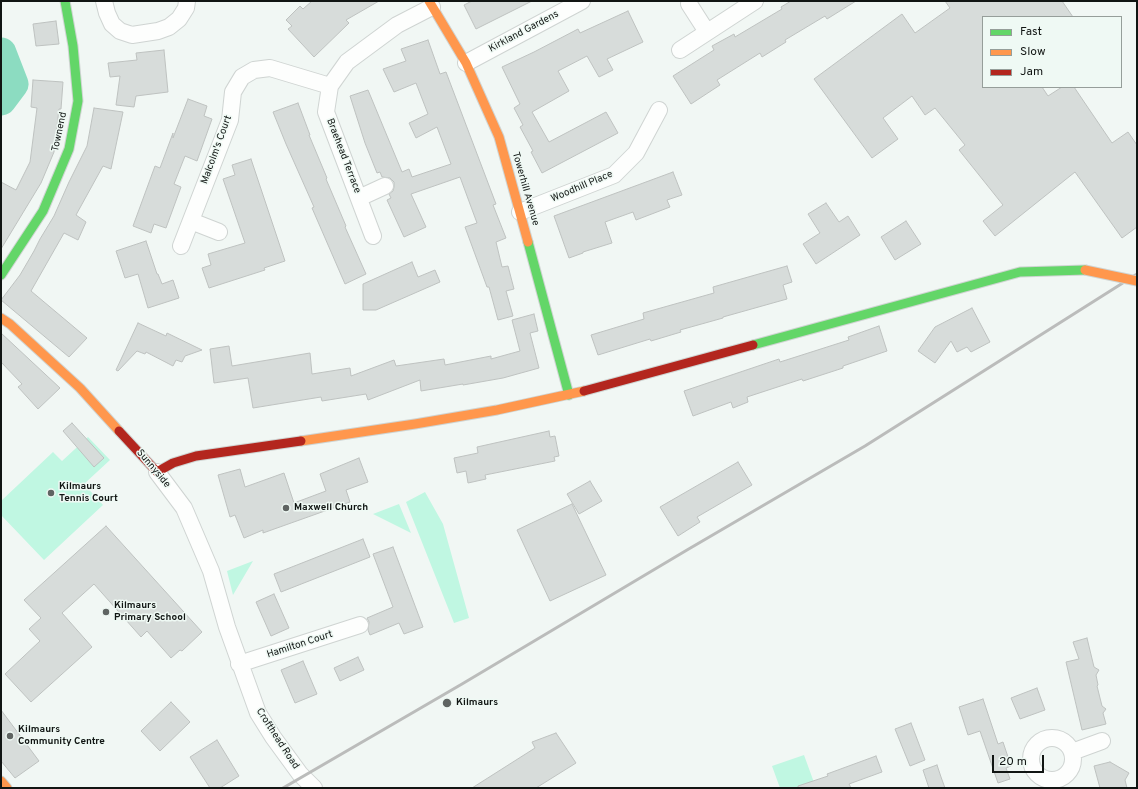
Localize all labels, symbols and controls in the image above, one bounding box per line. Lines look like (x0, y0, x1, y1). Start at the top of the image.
street label: Kirkland Gardens (487, 9, 561, 55)
legend (982, 16, 1122, 88)
text: Fast (1020, 24, 1042, 40)
text: Slow (1020, 44, 1046, 60)
text: Jam (1020, 64, 1043, 80)
street label: Townend (50, 111, 70, 153)
street label: Malcolm's Court (199, 114, 235, 186)
street label: Braehead Terrace (323, 117, 363, 195)
street label: Towerhill Avenue (509, 151, 541, 227)
street label: Woodhill Place (549, 169, 615, 205)
street label: Sunnyside (133, 447, 173, 491)
place label: Kilmaurs Tennis Court (59, 481, 118, 504)
marker: Kilmaurs Tennis Court (46, 488, 56, 498)
place label: Maxwell Church (294, 502, 368, 514)
marker: Maxwell Church (281, 503, 291, 513)
place label: Kilmaurs Primary School (114, 600, 186, 624)
marker: Kilmaurs Primary School (101, 607, 111, 617)
street label: Hamilton Court (266, 629, 334, 661)
marker: Kilmaurs (441, 697, 453, 709)
place label: Kilmaurs (456, 697, 498, 709)
street label: Crofthead Road (253, 706, 301, 772)
place label: Kilmaurs Community Centre (18, 724, 105, 748)
marker: Kilmaurs Community Centre (5, 731, 15, 741)
scale bar (994, 747, 1046, 773)
text: 20 m (999, 754, 1027, 770)

